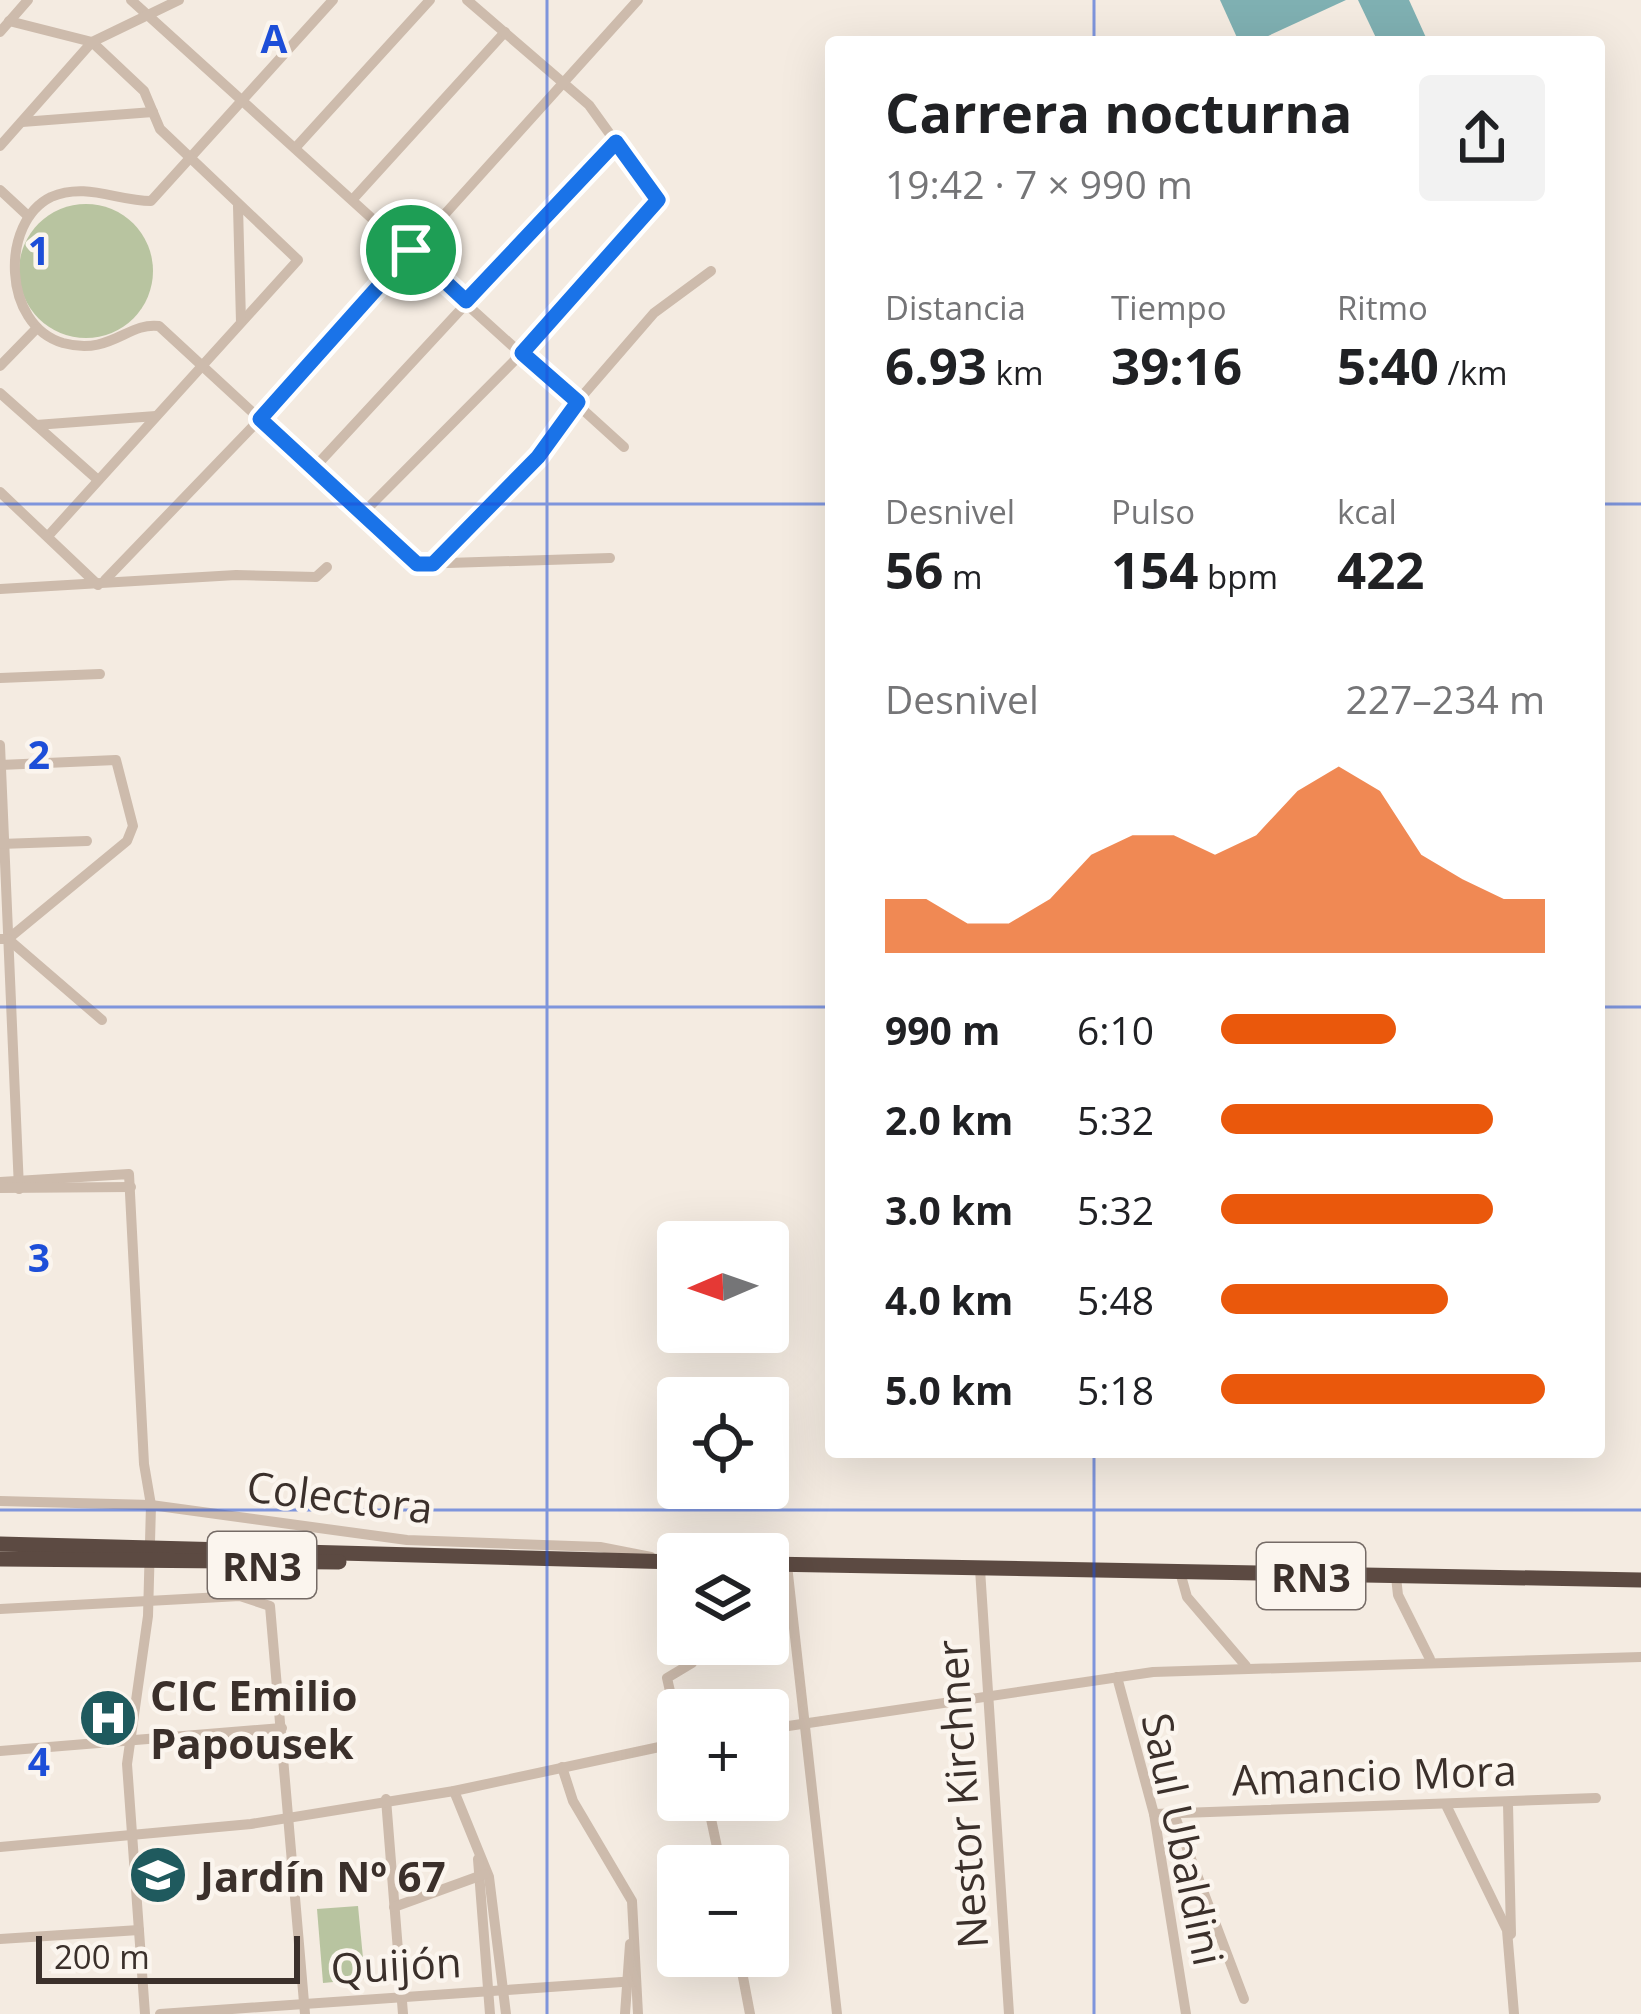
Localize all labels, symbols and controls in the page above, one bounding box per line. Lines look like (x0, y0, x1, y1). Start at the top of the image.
text: A (261, 11, 288, 64)
text: Carrera nocturna (885, 75, 1352, 149)
button: share (1419, 75, 1545, 201)
text: 19:42 · 7 × 990 m (885, 157, 1193, 210)
pin (360, 199, 462, 301)
icon: arrive (378, 217, 444, 283)
text: 1 (28, 223, 50, 276)
text: Distancia (885, 285, 1026, 330)
text: Tiempo (1111, 285, 1227, 330)
text: Ritmo (1337, 285, 1428, 330)
text: 6.93 (885, 330, 987, 400)
text: 39:16 (1111, 330, 1242, 400)
text: 5:40 (1337, 330, 1439, 400)
text: km (987, 350, 1044, 395)
text: /km (1439, 350, 1508, 395)
text: Desnivel (885, 489, 1015, 534)
text: Pulso (1111, 489, 1195, 534)
text: kcal (1337, 489, 1397, 534)
text: 56 (885, 534, 943, 604)
text: 154 (1111, 534, 1198, 604)
text: 422 (1337, 534, 1424, 604)
text: m (943, 554, 982, 599)
text: bpm (1198, 554, 1278, 599)
text: Desnivel (885, 672, 1039, 725)
text: 227–234 m (1345, 672, 1545, 725)
text: 2 (28, 727, 50, 780)
text: 990 m (885, 1003, 1000, 1056)
text: 6:10 (1077, 1003, 1154, 1056)
text: 2.0 km (885, 1093, 1013, 1146)
text: 5:32 (1077, 1093, 1154, 1146)
text: 3.0 km (885, 1183, 1013, 1236)
text: 5:32 (1077, 1183, 1154, 1236)
north arrow (657, 1221, 789, 1353)
map controls (657, 1221, 789, 1977)
text: 3 (28, 1230, 50, 1283)
text: 4.0 km (885, 1273, 1013, 1326)
text: 5:48 (1077, 1273, 1154, 1326)
text: 5.0 km (885, 1363, 1013, 1416)
text: 5:18 (1077, 1363, 1154, 1416)
button: locate (657, 1377, 789, 1509)
street label: Colectora (244, 1456, 436, 1536)
road number: RN3 (208, 1532, 316, 1598)
button: layers (657, 1533, 789, 1665)
road number: RN3 (1257, 1543, 1365, 1609)
street label: Nestor Kirchner (922, 1638, 1000, 1950)
place label: CIC Emilio Papousek (150, 1666, 358, 1771)
hospital icon: CIC Emilio Papousek (77, 1687, 139, 1749)
button: + (657, 1689, 789, 1821)
street label: Saul Ubaldini (1129, 1708, 1239, 1970)
text: 4 (28, 1734, 50, 1787)
street label: Amancio Mora (1231, 1741, 1517, 1807)
school or university icon: Jardín Nº 67 (127, 1844, 189, 1906)
button: − (657, 1845, 789, 1977)
place label: Jardín Nº 67 (196, 1847, 446, 1904)
scale bar (36, 1930, 300, 1983)
street label: Quijón (329, 1932, 463, 1996)
text: 200 m (54, 1934, 150, 1979)

